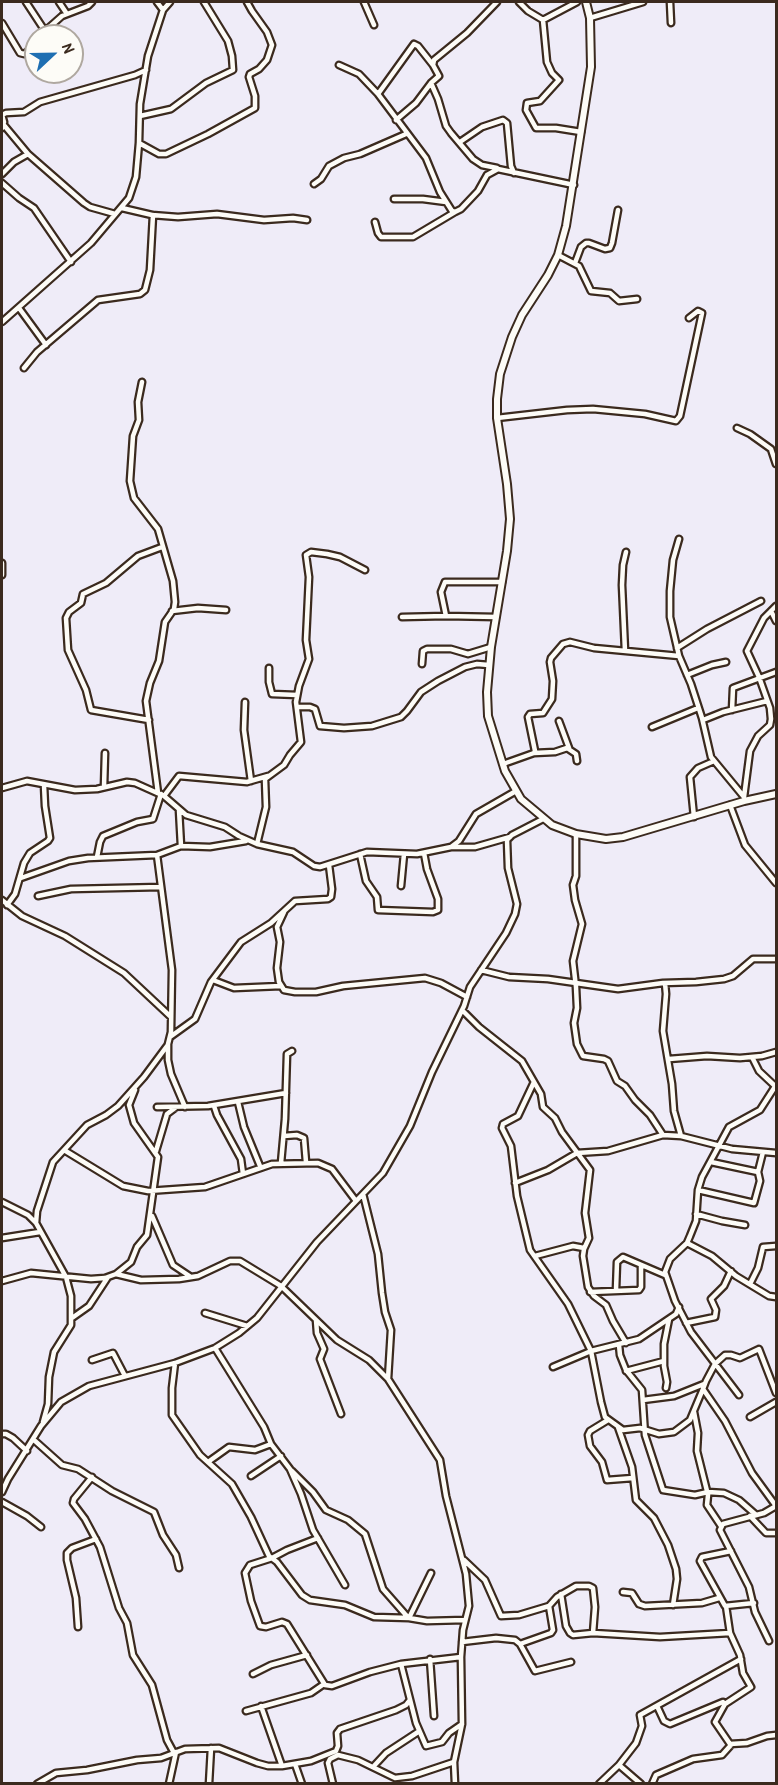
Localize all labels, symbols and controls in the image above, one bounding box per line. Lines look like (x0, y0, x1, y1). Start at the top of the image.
north arrow (24, 24, 84, 84)
text: N (57, 40, 81, 56)

